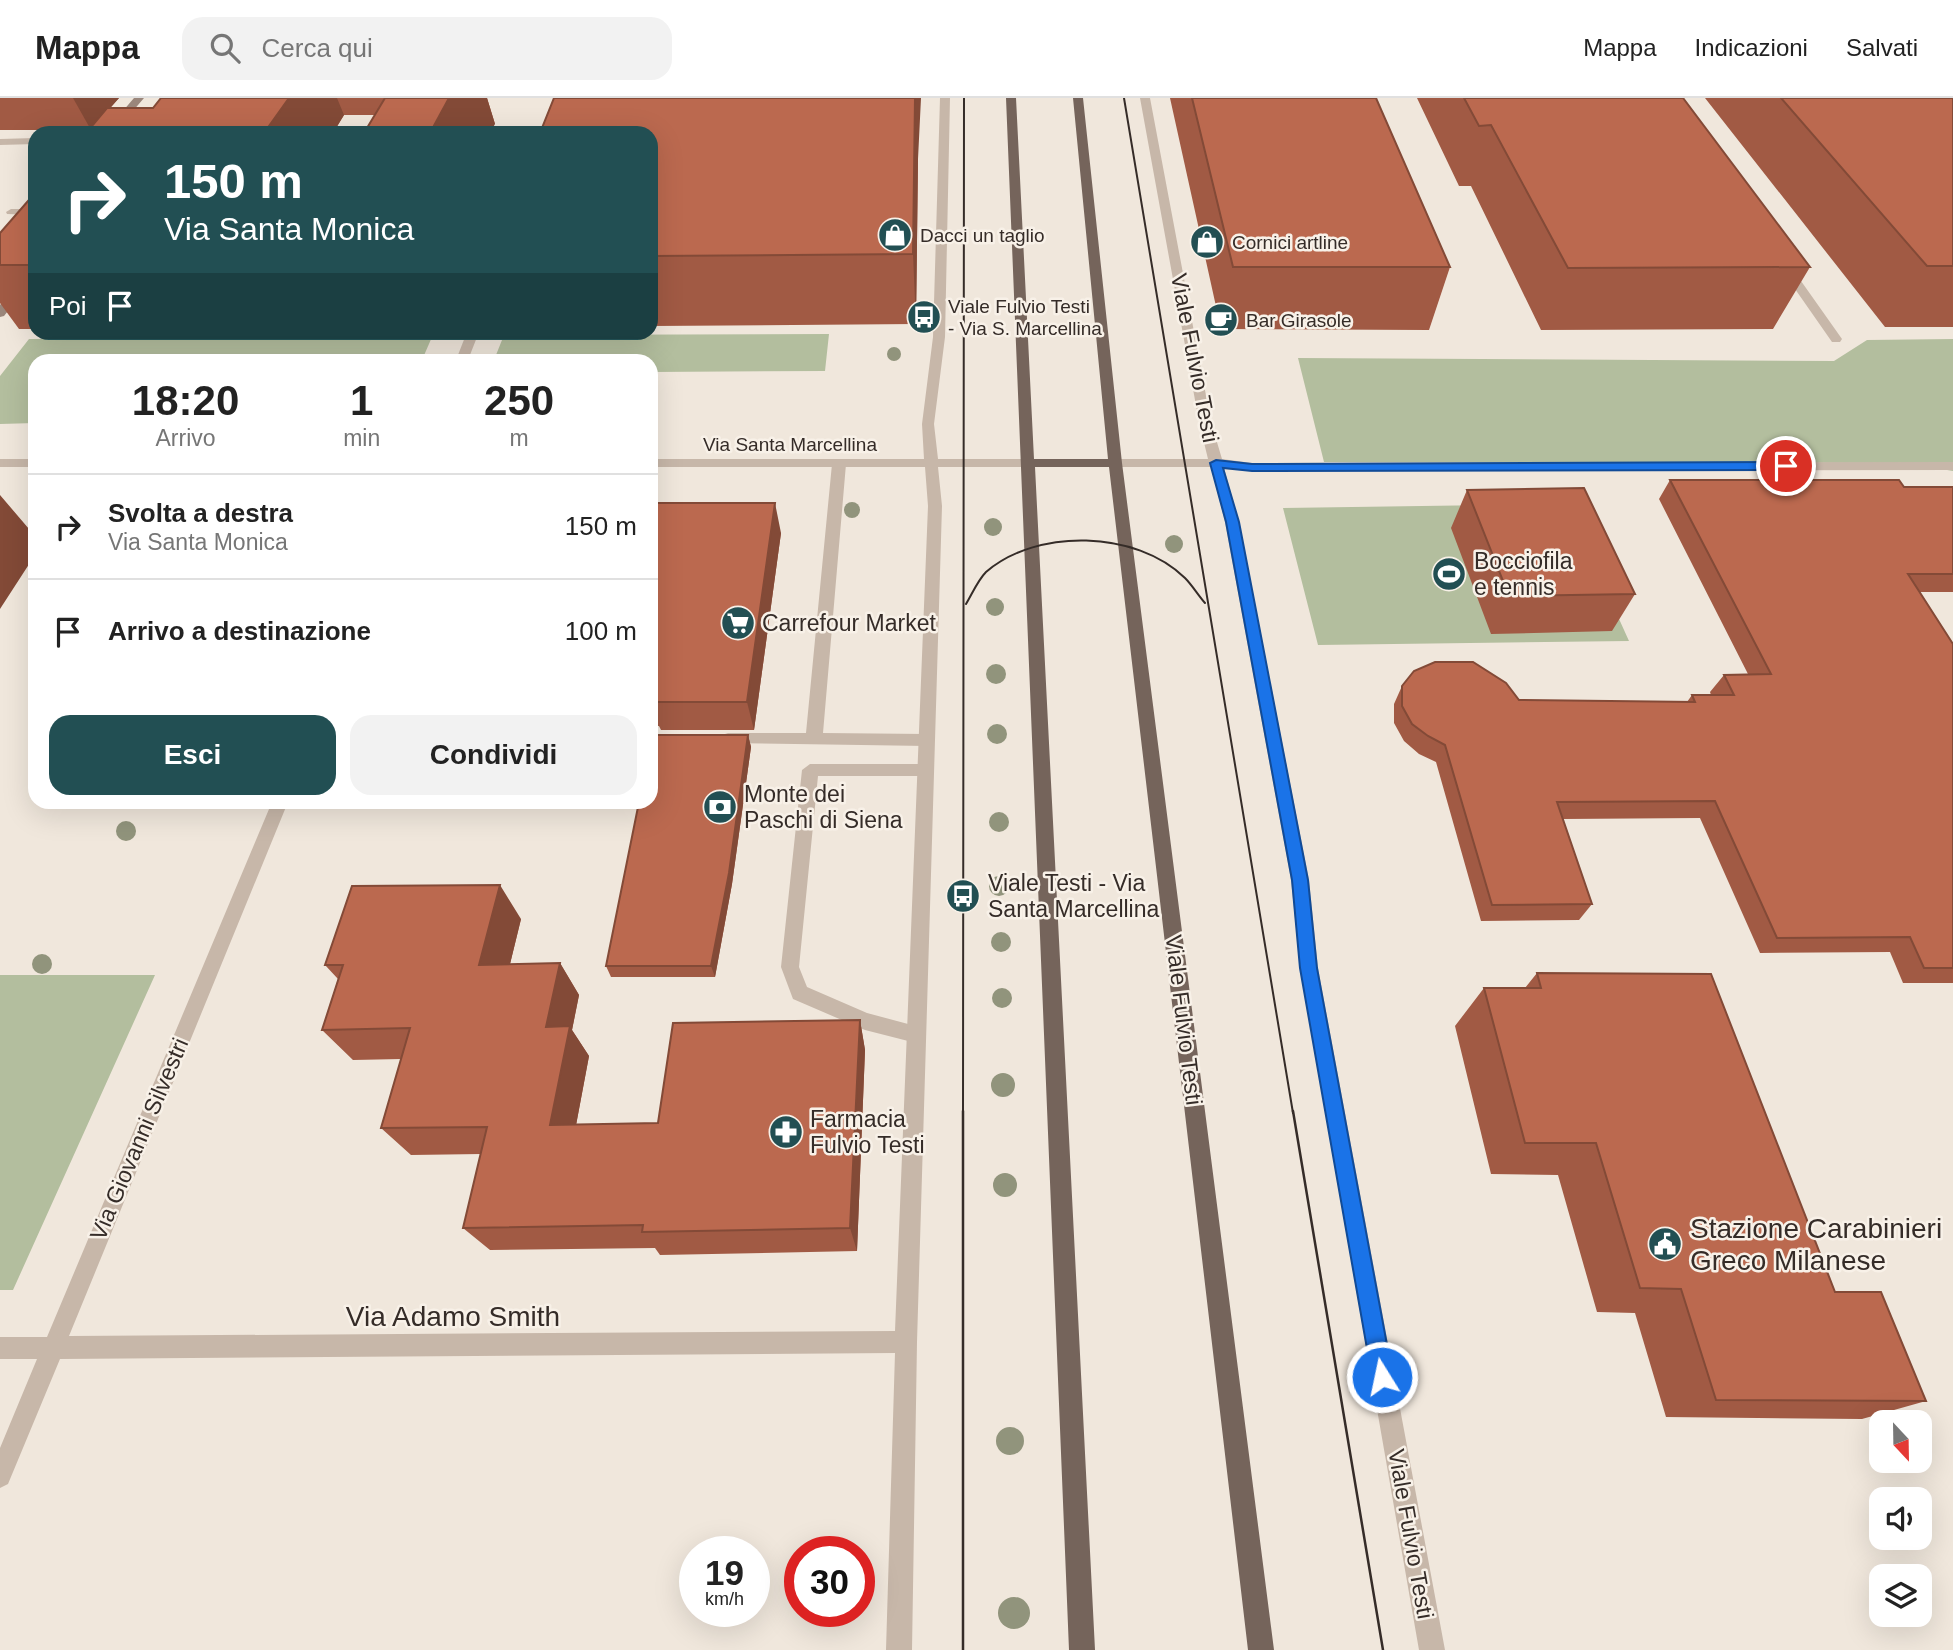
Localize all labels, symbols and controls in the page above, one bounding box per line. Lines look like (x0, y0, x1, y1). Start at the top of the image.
search box (182, 17, 672, 80)
text: Mappa (35, 29, 140, 66)
icon: search (206, 29, 244, 67)
text: Cerca qui (262, 33, 373, 63)
text: Mappa (1583, 34, 1657, 61)
text: Indicazioni (1695, 34, 1808, 61)
text: Salvati (1846, 34, 1918, 61)
icon: right (49, 154, 140, 245)
text: 150 m (164, 154, 303, 208)
text: Via Santa Monica (164, 211, 414, 247)
shop icon: Dacci un taglio (876, 216, 914, 254)
shop icon: Cornici artline (1188, 223, 1226, 261)
place label: Dacci un taglio (920, 225, 1045, 246)
place label: Cornici artline (1232, 232, 1348, 253)
street label: Viale Fulvio Testi (1166, 271, 1224, 445)
icon: arrive (101, 287, 139, 325)
text: Poi (49, 291, 87, 321)
place label: Viale Fulvio Testi - Via S. Marcellina (948, 296, 1102, 339)
bus stop icon: Viale Fulvio Testi - Via S. Marcellina (905, 298, 943, 336)
cafe icon: Bar Girasole (1202, 301, 1240, 339)
place label: Bar Girasole (1246, 310, 1352, 331)
text: 18:20 (132, 377, 239, 424)
text: 1 (350, 377, 373, 424)
text: 250 (484, 377, 554, 424)
text: Arrivo (156, 425, 216, 451)
text: min (343, 425, 380, 451)
text: m (510, 425, 529, 451)
street label: Via Santa Marcellina (703, 434, 877, 455)
pin (1756, 436, 1816, 496)
icon: arrive (1767, 447, 1805, 485)
text: Svolta a destra (108, 498, 293, 528)
icon: right (49, 508, 87, 546)
text: 150 m (565, 511, 637, 541)
text: Via Santa Monica (108, 529, 288, 555)
place label: Bocciofila e tennis (1474, 548, 1573, 600)
sports icon: Bocciofila e tennis (1430, 555, 1468, 593)
supermarket icon: Carrefour Market (719, 604, 757, 642)
place label: Carrefour Market (762, 610, 936, 636)
icon: arrive (49, 613, 87, 651)
text: Arrivo a destinazione (108, 616, 371, 646)
text: 100 m (565, 616, 637, 646)
button: Esci (49, 715, 336, 795)
button: Condividi (350, 715, 637, 795)
place label: Monte dei Paschi di Siena (744, 781, 903, 833)
bank icon: Monte dei Paschi di Siena (701, 788, 739, 826)
place label: Viale Testi - Via Santa Marcellina (988, 870, 1160, 922)
bus stop icon: Viale Testi - Via Santa Marcellina (944, 877, 982, 915)
street label: Viale Fulvio Testi (1161, 933, 1207, 1107)
street label: Via Giovanni Silvestri (85, 1034, 193, 1244)
place label: Farmacia Fulvio Testi (810, 1106, 925, 1158)
pharmacy icon: Farmacia Fulvio Testi (767, 1113, 805, 1151)
place label: Stazione Carabinieri Greco Milanese (1690, 1213, 1942, 1276)
public building icon: Stazione Carabinieri Greco Milanese (1646, 1225, 1684, 1263)
street label: Via Adamo Smith (346, 1301, 560, 1332)
position arrow (1345, 1340, 1419, 1414)
north arrow (1869, 1410, 1932, 1474)
map controls (1869, 1410, 1932, 1627)
street label: Viale Fulvio Testi (1383, 1447, 1439, 1621)
button: sound (1869, 1487, 1932, 1550)
speed limit sign: 30 (784, 1536, 875, 1627)
text: 19 (705, 1553, 744, 1592)
button: layers (1869, 1564, 1932, 1627)
text: km/h (705, 1589, 744, 1609)

